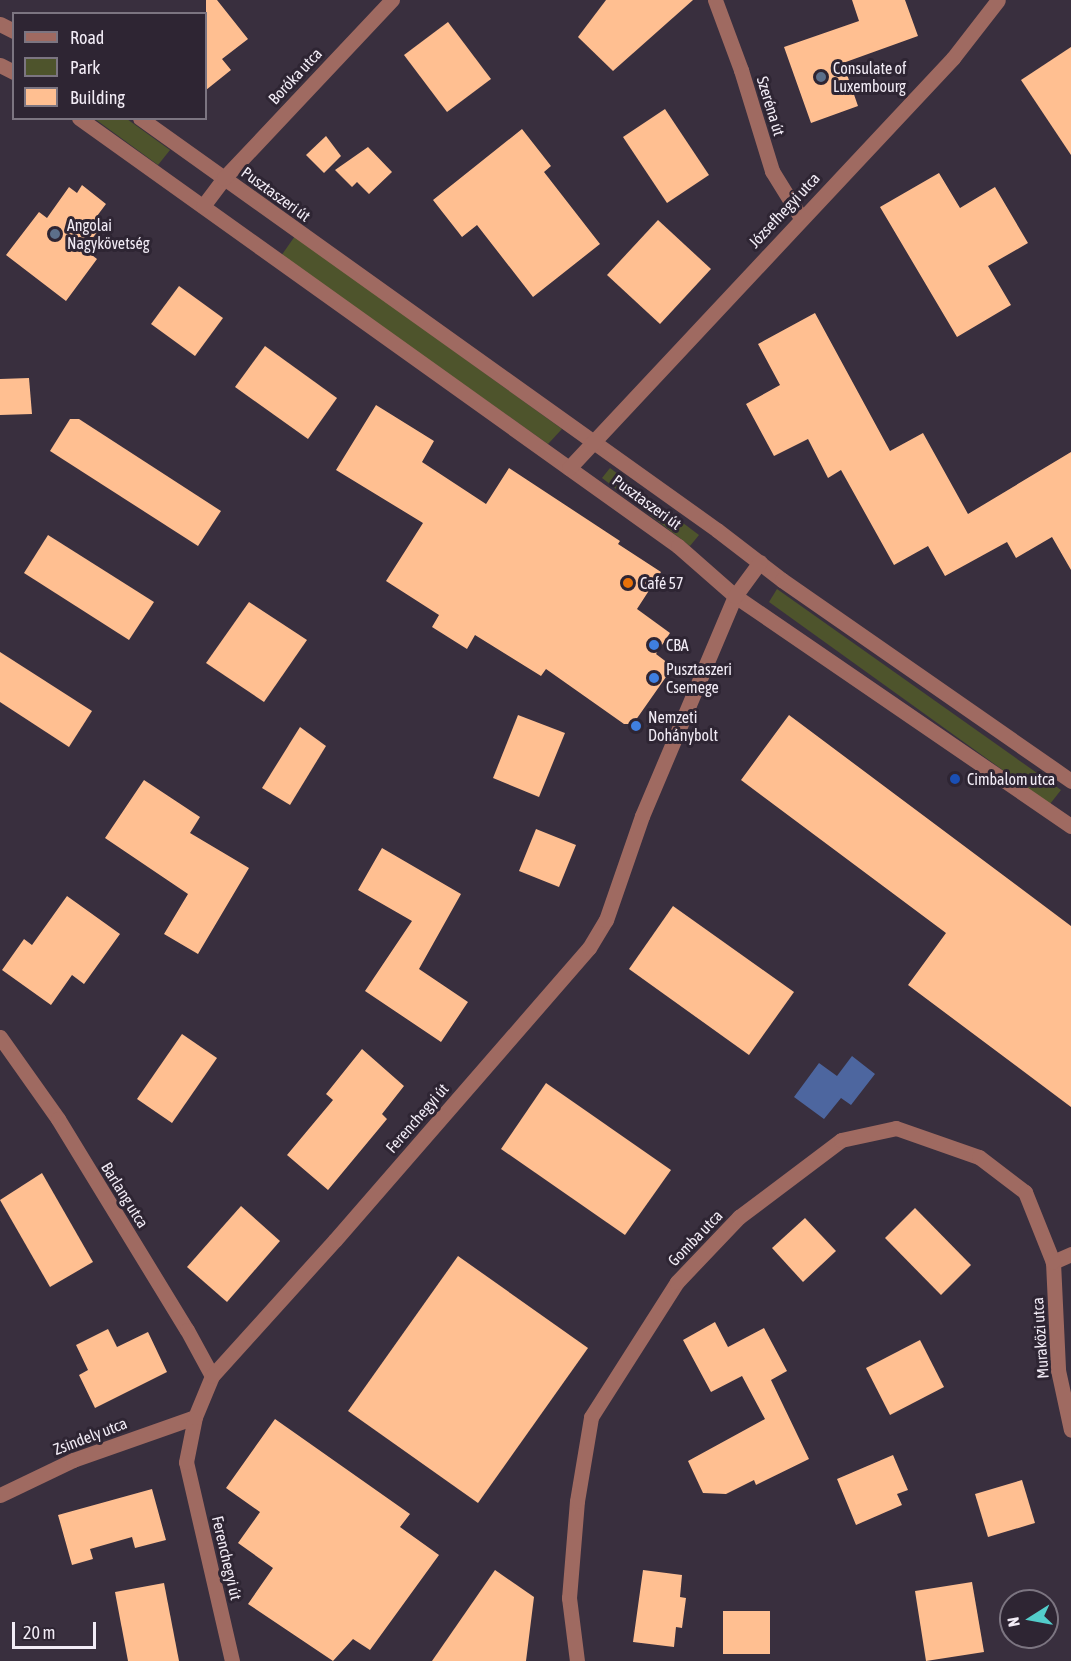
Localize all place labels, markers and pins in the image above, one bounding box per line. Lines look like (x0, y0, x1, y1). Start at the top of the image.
place label: Consulate of Luxembourg (833, 58, 906, 96)
marker: Consulate of Luxembourg (814, 70, 828, 84)
place label: Angolai Nagykövetség (67, 215, 150, 253)
marker: Angolai Nagykövetség (48, 227, 62, 241)
place label: Café 57 (640, 573, 684, 593)
marker: Café 57 (621, 576, 635, 590)
place label: CBA (666, 635, 689, 655)
marker: CBA (647, 638, 661, 652)
place label: Pusztaszeri Csemege (666, 659, 732, 697)
marker: Pusztaszeri Csemege (647, 671, 661, 685)
place label: Nemzeti Dohánybolt (648, 707, 718, 745)
marker: Nemzeti Dohánybolt (629, 719, 643, 733)
place label: Cimbalom utca (967, 769, 1055, 789)
marker: Cimbalom utca (948, 772, 962, 786)

